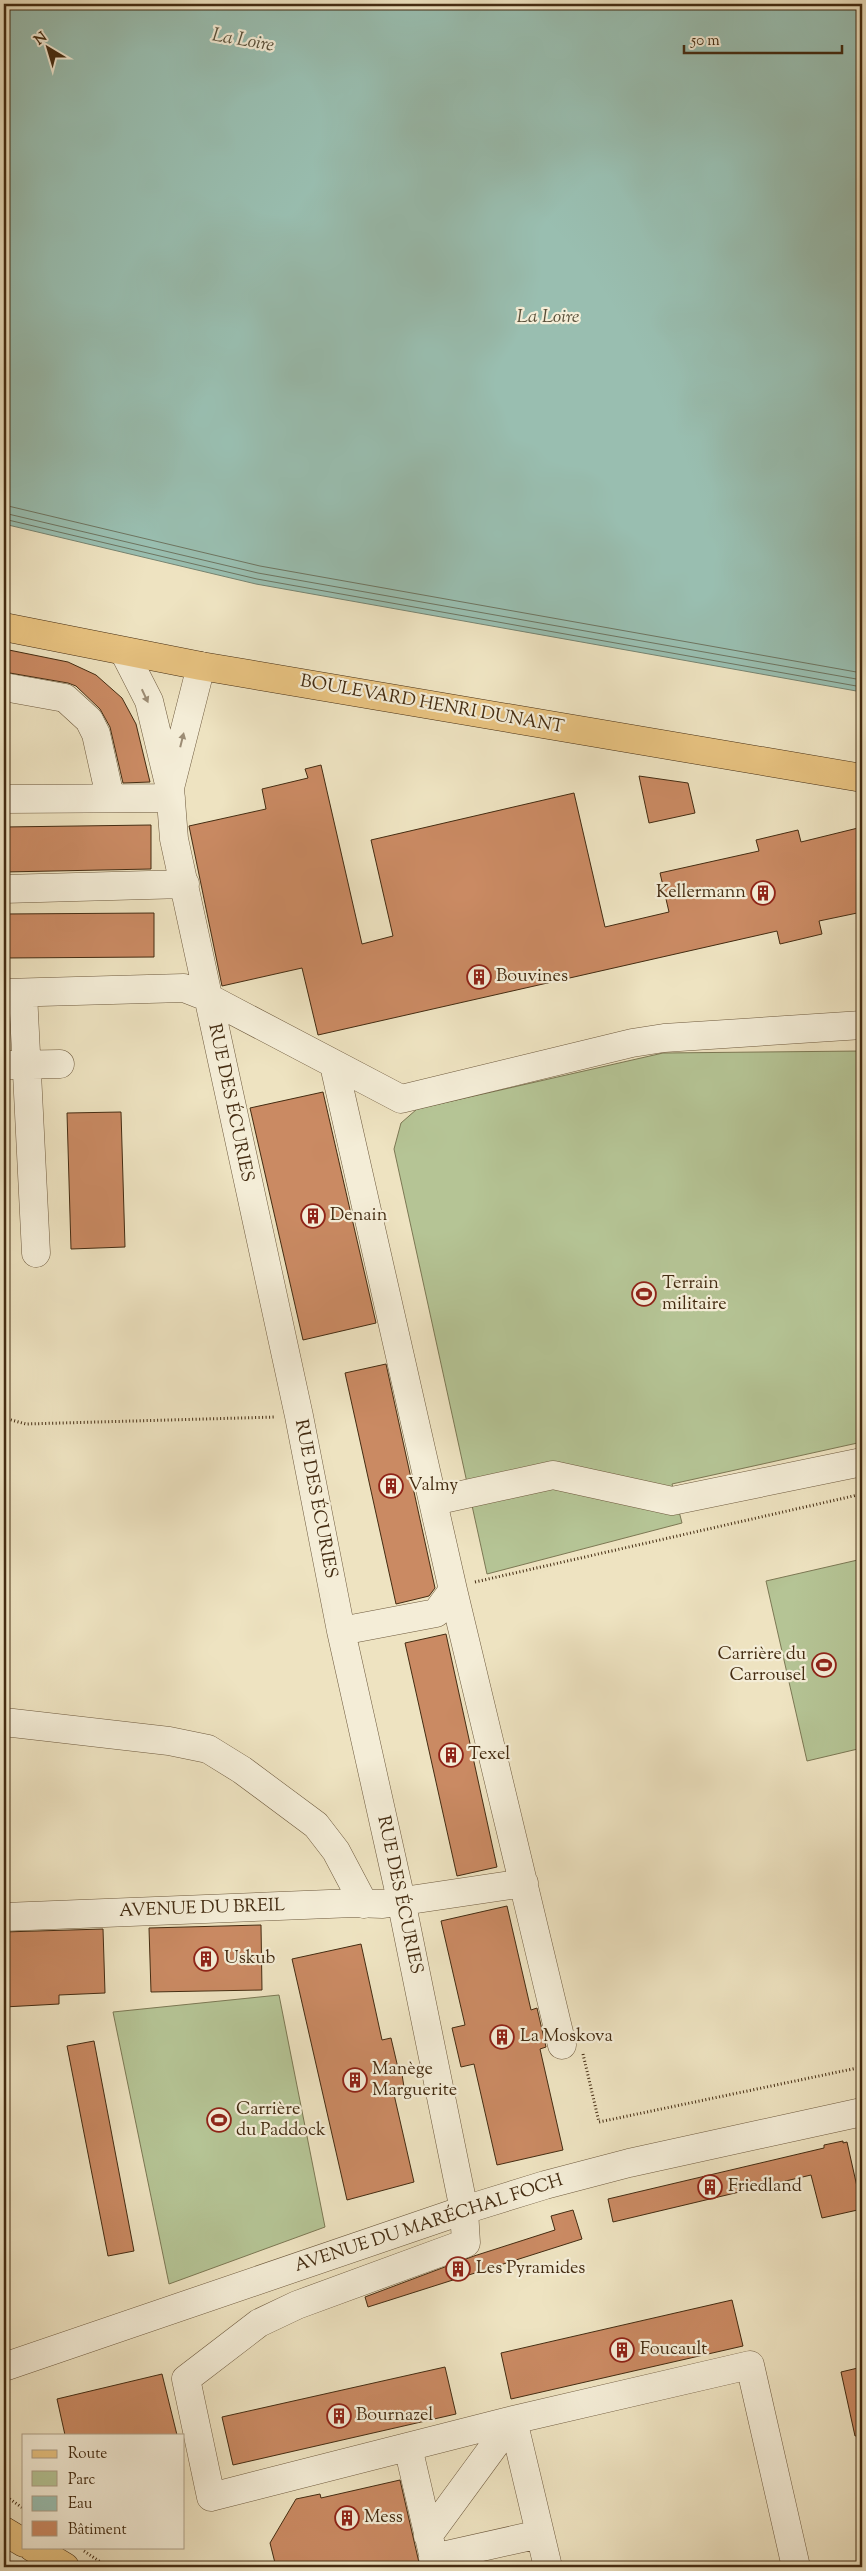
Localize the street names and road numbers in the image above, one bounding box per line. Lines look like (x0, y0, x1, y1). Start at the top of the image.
street label: BOULEVARD HENRI DUNANT (298, 669, 566, 741)
street label: RUE DES ÉCURIES (201, 1021, 259, 1185)
street label: RUE DES ÉCURIES (287, 1417, 343, 1581)
street label: RUE DES ÉCURIES (370, 1813, 428, 1977)
street label: AVENUE DU BREIL (119, 1893, 285, 1925)
street label: AVENUE DU MARÉCHAL FOCH (291, 2168, 567, 2280)

